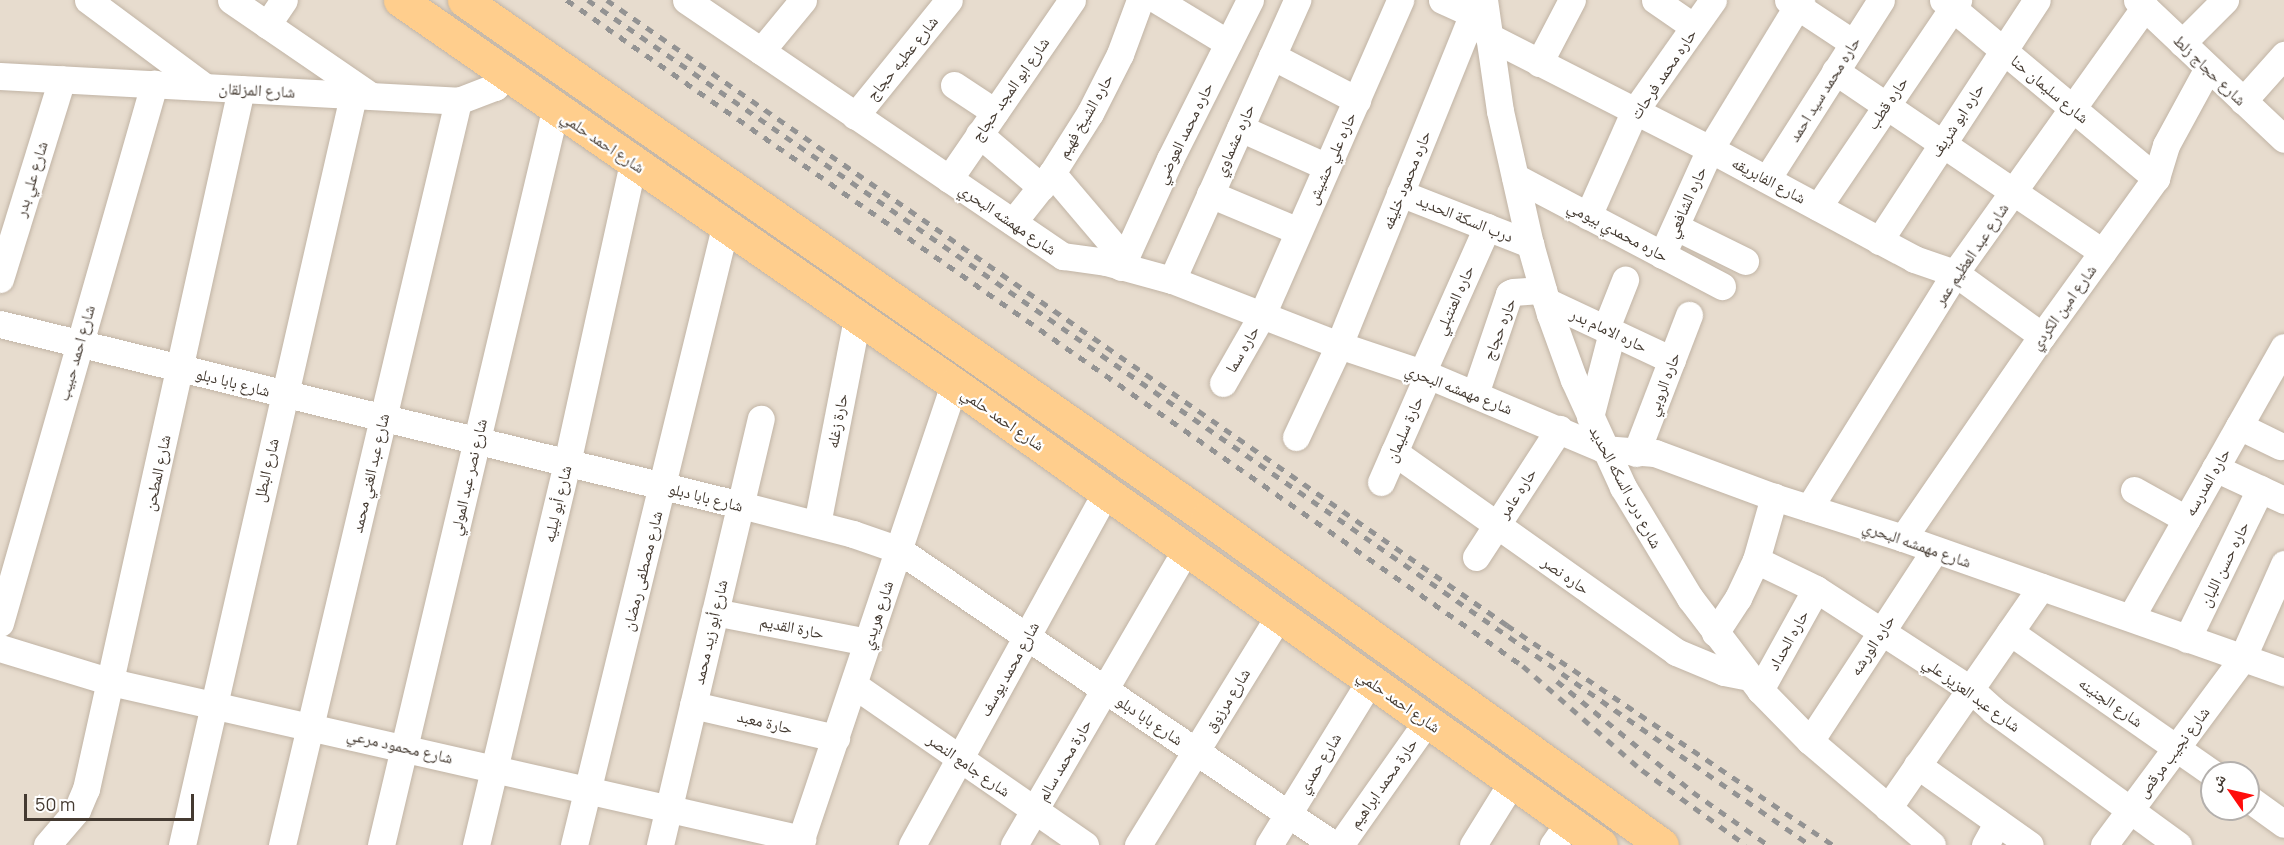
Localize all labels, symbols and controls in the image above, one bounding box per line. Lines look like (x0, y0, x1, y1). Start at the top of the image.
street label: شارع عطيه حجاج (862, 12, 942, 104)
street label: حاره محمد فرحات (1626, 25, 1700, 123)
street label: شارع حجاج زلط (2170, 31, 2250, 109)
street label: شارع ابو المجد حجاج (967, 33, 1053, 145)
street label: حاره محمد سيد احمد (1784, 33, 1864, 145)
street label: شارع سليمان حنا (2007, 51, 2093, 127)
street label: حاره الشيخ فهيم (1053, 70, 1117, 162)
street label: حاره قطب (1862, 73, 1912, 133)
street label: شارع المزلقان (218, 78, 296, 102)
street label: حاره محمد العوضي (1151, 79, 1217, 187)
street label: حاره ابو شريف (1926, 79, 1988, 161)
street label: حاره عشماوي (1210, 101, 1258, 179)
street label: شارع احمد حلمي (558, 107, 648, 177)
street label: حاره علي حشيش (1302, 109, 1360, 207)
street label: حاره محمود خليفه (1377, 128, 1435, 232)
street label: شارع علي بدر (10, 139, 52, 219)
street label: شارع الفابريقه (1729, 153, 1809, 207)
street label: حاره الشافعي (1662, 163, 1710, 241)
street label: شارع مهمشه البحري (956, 179, 1060, 259)
street label: درب السكة الحديد (1414, 190, 1516, 246)
street label: حاره محمدي بيومي (1564, 196, 1672, 266)
street label: شارع عبد العظيم عمر (1930, 199, 2012, 309)
street label: شارع امين الكردي (2026, 261, 2100, 353)
street label: حاره العنتبلي (1430, 262, 1478, 338)
street label: حاره حجاج (1478, 295, 1520, 363)
street label: شارع احمد حبيب (53, 303, 99, 403)
street label: حاره الامام بدر (1567, 304, 1651, 356)
street label: حاره سما (1221, 322, 1263, 376)
street label: حاره الروبي (1642, 349, 1684, 419)
street label: شارع مهمشه البحري (1403, 360, 1515, 418)
street label: شارع بابا دبلو (194, 363, 272, 401)
street label: شارع احمد حلمي (958, 383, 1048, 455)
street label: حارة زغله (822, 392, 852, 450)
street label: حارة سليمان (1381, 393, 1427, 465)
street label: شارع عبد الغني محمد (347, 411, 393, 535)
street label: شارع نصر عبد المولي (445, 417, 491, 537)
street label: شارع درب السكه الحديد (1586, 422, 1666, 552)
street label: شارع المطحن (140, 433, 174, 513)
street label: شارع البطل (249, 436, 283, 504)
street label: حاره المدرسه (2180, 445, 2234, 519)
street label: شارع أبو ليليه (539, 464, 575, 544)
street label: حاره عامر (1494, 464, 1540, 522)
street label: شارع بابا دبلو (667, 478, 745, 516)
street label: شارع مصطفى رمضان (618, 509, 666, 633)
street label: شارع مهمشه البحري (1860, 516, 1974, 572)
street label: حاره حسن اللبان (2195, 518, 2253, 610)
street label: حاره نصر (1539, 552, 1593, 598)
street label: شارع أبو زيد محمد (689, 578, 731, 686)
street label: شارع هريدي (857, 578, 897, 652)
street label: حاره الحداد (1764, 606, 1812, 674)
street label: حارة القديم (758, 611, 826, 643)
street label: حاره الورشه (1845, 611, 1899, 679)
street label: شارع محمد يوسف (975, 618, 1043, 720)
street label: شارع عبد العزيز علي (1920, 652, 2024, 736)
street label: شارع مرزوق (1200, 665, 1254, 735)
street label: شارع احمد حلمي (1354, 665, 1444, 737)
street label: شارع الجنينه (2075, 673, 2147, 731)
street label: شارع بابا دبلو (1113, 691, 1187, 749)
street label: شارع نجيب مرقص (2133, 703, 2213, 801)
street label: حارة معبد (735, 706, 795, 738)
street label: حارة محمد سالم (1033, 715, 1095, 805)
street label: شارع محمود مرعي (345, 724, 455, 768)
street label: شارع جامع النصر (924, 729, 1014, 801)
street label: شارع حمدي (1293, 729, 1345, 797)
street label: حارة محمد ابراهيم (1345, 734, 1421, 832)
north arrow (2200, 761, 2260, 821)
text: ش (2203, 769, 2231, 795)
scale bar (27, 782, 196, 820)
text: 50 m (35, 792, 75, 816)

